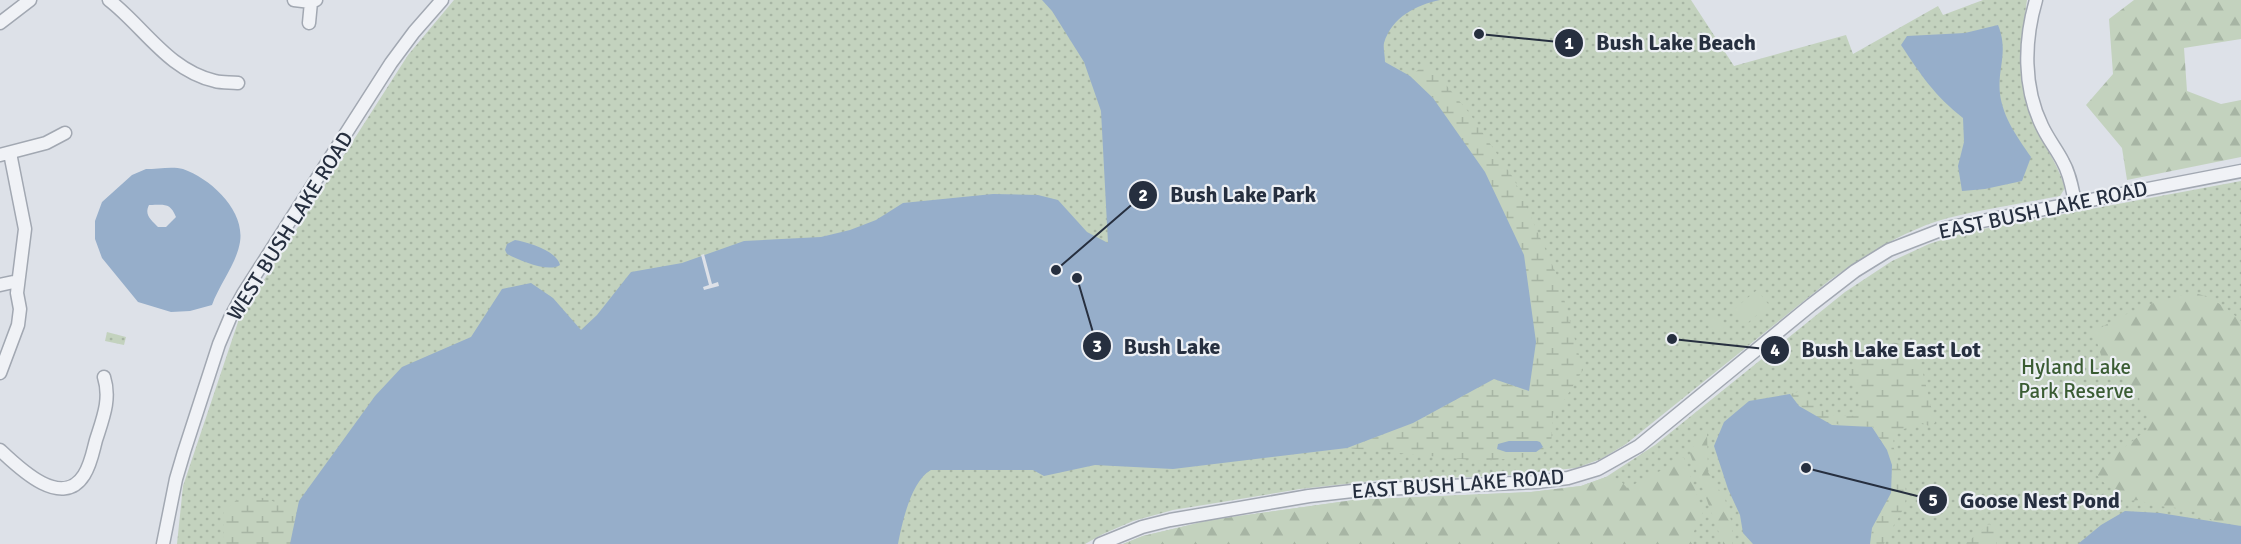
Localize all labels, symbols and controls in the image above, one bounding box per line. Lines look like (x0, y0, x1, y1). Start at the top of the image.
callout: Bush Lake Beach (1554, 23, 1768, 63)
text: Bush Lake Beach (1596, 29, 1756, 56)
text: 1 (1564, 32, 1574, 54)
street label: WEST BUSH LAKE ROAD (221, 127, 359, 325)
callout: Bush Lake Park (1128, 175, 1328, 215)
street label: EAST BUSH LAKE ROAD (1936, 175, 2150, 245)
text: Bush Lake Park (1170, 181, 1316, 208)
text: 2 (1138, 184, 1148, 206)
callout: Bush Lake (1082, 326, 1232, 366)
callout: Bush Lake East Lot (1760, 330, 1993, 370)
text: Bush Lake (1124, 333, 1221, 360)
text: 3 (1092, 335, 1102, 357)
text: Bush Lake East Lot (1801, 336, 1981, 363)
text: 4 (1770, 339, 1780, 361)
park label: Hyland Lake Park Reserve (2018, 354, 2134, 404)
street label: EAST BUSH LAKE ROAD (1351, 464, 1565, 504)
callout: Goose Nest Pond (1918, 480, 2132, 520)
text: Goose Nest Pond (1960, 487, 2120, 514)
text: 5 (1928, 489, 1938, 511)

